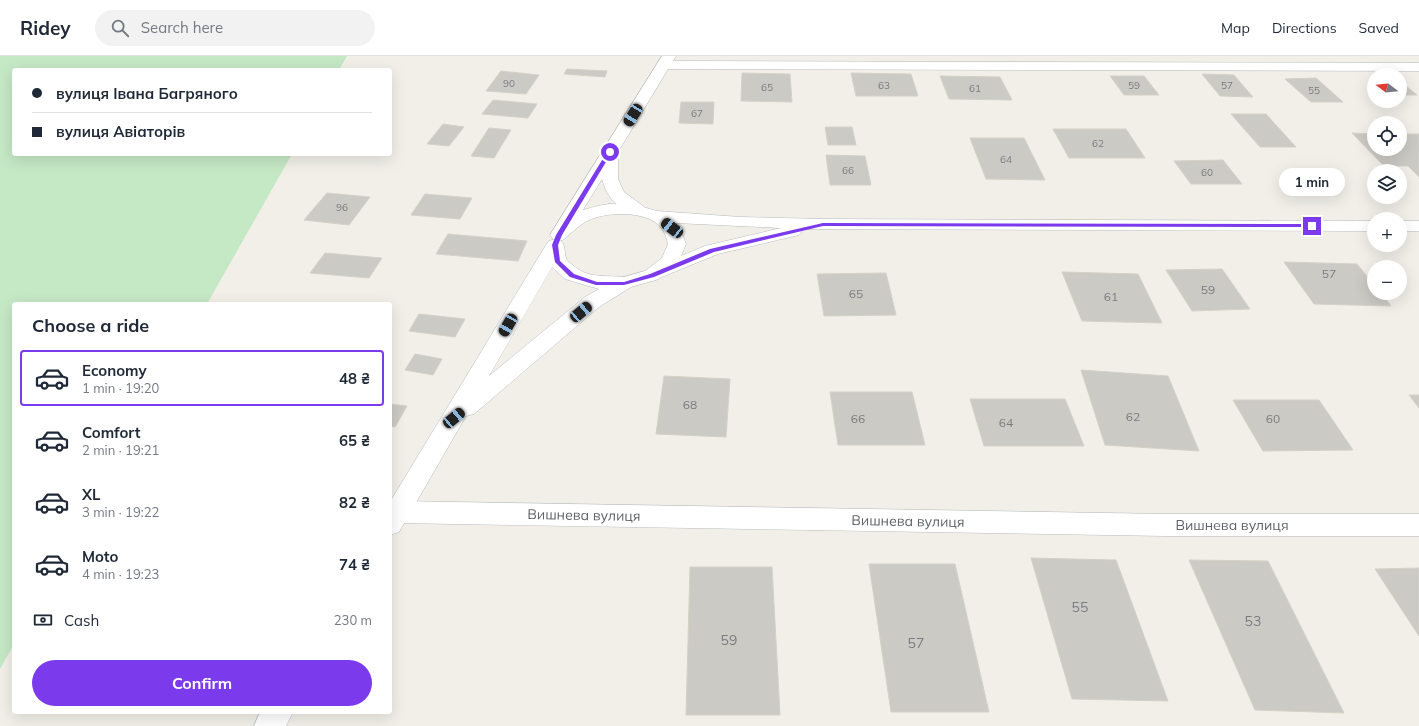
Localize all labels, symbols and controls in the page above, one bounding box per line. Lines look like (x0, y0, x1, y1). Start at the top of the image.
search box (95, 10, 375, 46)
text: Ridey (20, 16, 71, 40)
icon: search (109, 17, 131, 39)
text: Search here (141, 18, 223, 37)
text: Map (1221, 19, 1250, 37)
text: Directions (1272, 19, 1337, 37)
text: Saved (1359, 19, 1399, 37)
north arrow (1367, 68, 1407, 108)
map controls (1367, 68, 1407, 300)
house number: 90 (503, 77, 515, 90)
house number: 63 (878, 79, 890, 92)
house number: 59 (1128, 79, 1140, 92)
house number: 57 (1221, 79, 1233, 92)
house number: 65 (761, 81, 773, 94)
house number: 61 (969, 82, 981, 95)
text: вулиця Івана Багряного (56, 84, 238, 103)
house number: 55 (1308, 84, 1320, 97)
car (622, 102, 644, 128)
house number: 67 (691, 107, 703, 120)
button: locate (1367, 116, 1407, 156)
text: вулиця Авіаторів (56, 122, 185, 141)
house number: 62 (1092, 137, 1104, 150)
route start (601, 143, 619, 161)
house number: 64 (1000, 153, 1012, 166)
house number: 66 (842, 164, 854, 177)
button: layers (1367, 164, 1407, 204)
house number: 60 (1201, 166, 1213, 179)
callout: 1 min (1279, 168, 1345, 196)
text: 1 min (1295, 174, 1329, 190)
house number: 96 (336, 201, 348, 214)
button: + (1367, 212, 1407, 252)
car (659, 216, 685, 240)
route end (1303, 217, 1321, 235)
button: − (1367, 260, 1407, 300)
house number: 57 (1322, 266, 1336, 281)
house number: 59 (1201, 282, 1215, 297)
house number: 65 (849, 286, 863, 301)
house number: 61 (1104, 289, 1118, 304)
car (568, 300, 594, 324)
car (497, 312, 519, 338)
text: Choose a ride (32, 314, 149, 337)
icon: car (34, 360, 70, 396)
text: Economy (82, 361, 147, 380)
text: 48 ₴ (339, 369, 370, 388)
text: 1 min · 19:20 (82, 380, 159, 396)
house number: 68 (683, 397, 697, 412)
car (441, 406, 467, 430)
house number: 62 (1126, 409, 1140, 424)
house number: 66 (851, 411, 865, 426)
house number: 60 (1266, 411, 1280, 426)
house number: 64 (999, 415, 1013, 430)
icon: car (34, 422, 70, 458)
text: Comfort (82, 423, 140, 442)
text: 65 ₴ (339, 431, 370, 450)
text: 2 min · 19:21 (82, 442, 159, 458)
icon: car (34, 484, 70, 520)
text: XL (82, 485, 100, 504)
text: 82 ₴ (339, 493, 370, 512)
text: 3 min · 19:22 (82, 504, 159, 520)
street label: Вишнева вулиця (527, 505, 641, 525)
street label: Вишнева вулиця (851, 511, 965, 531)
street label: Вишнева вулиця (1175, 516, 1289, 534)
icon: car (34, 546, 70, 582)
text: Moto (82, 547, 118, 566)
text: 74 ₴ (339, 555, 370, 574)
text: 4 min · 19:23 (82, 566, 159, 582)
house number: 55 (1072, 598, 1088, 616)
icon: cash (32, 609, 54, 631)
text: Cash (64, 611, 99, 630)
text: 230 m (334, 612, 372, 628)
house number: 53 (1245, 612, 1261, 630)
house number: 59 (721, 631, 737, 649)
house number: 57 (908, 634, 924, 652)
button: Confirm (32, 660, 372, 706)

